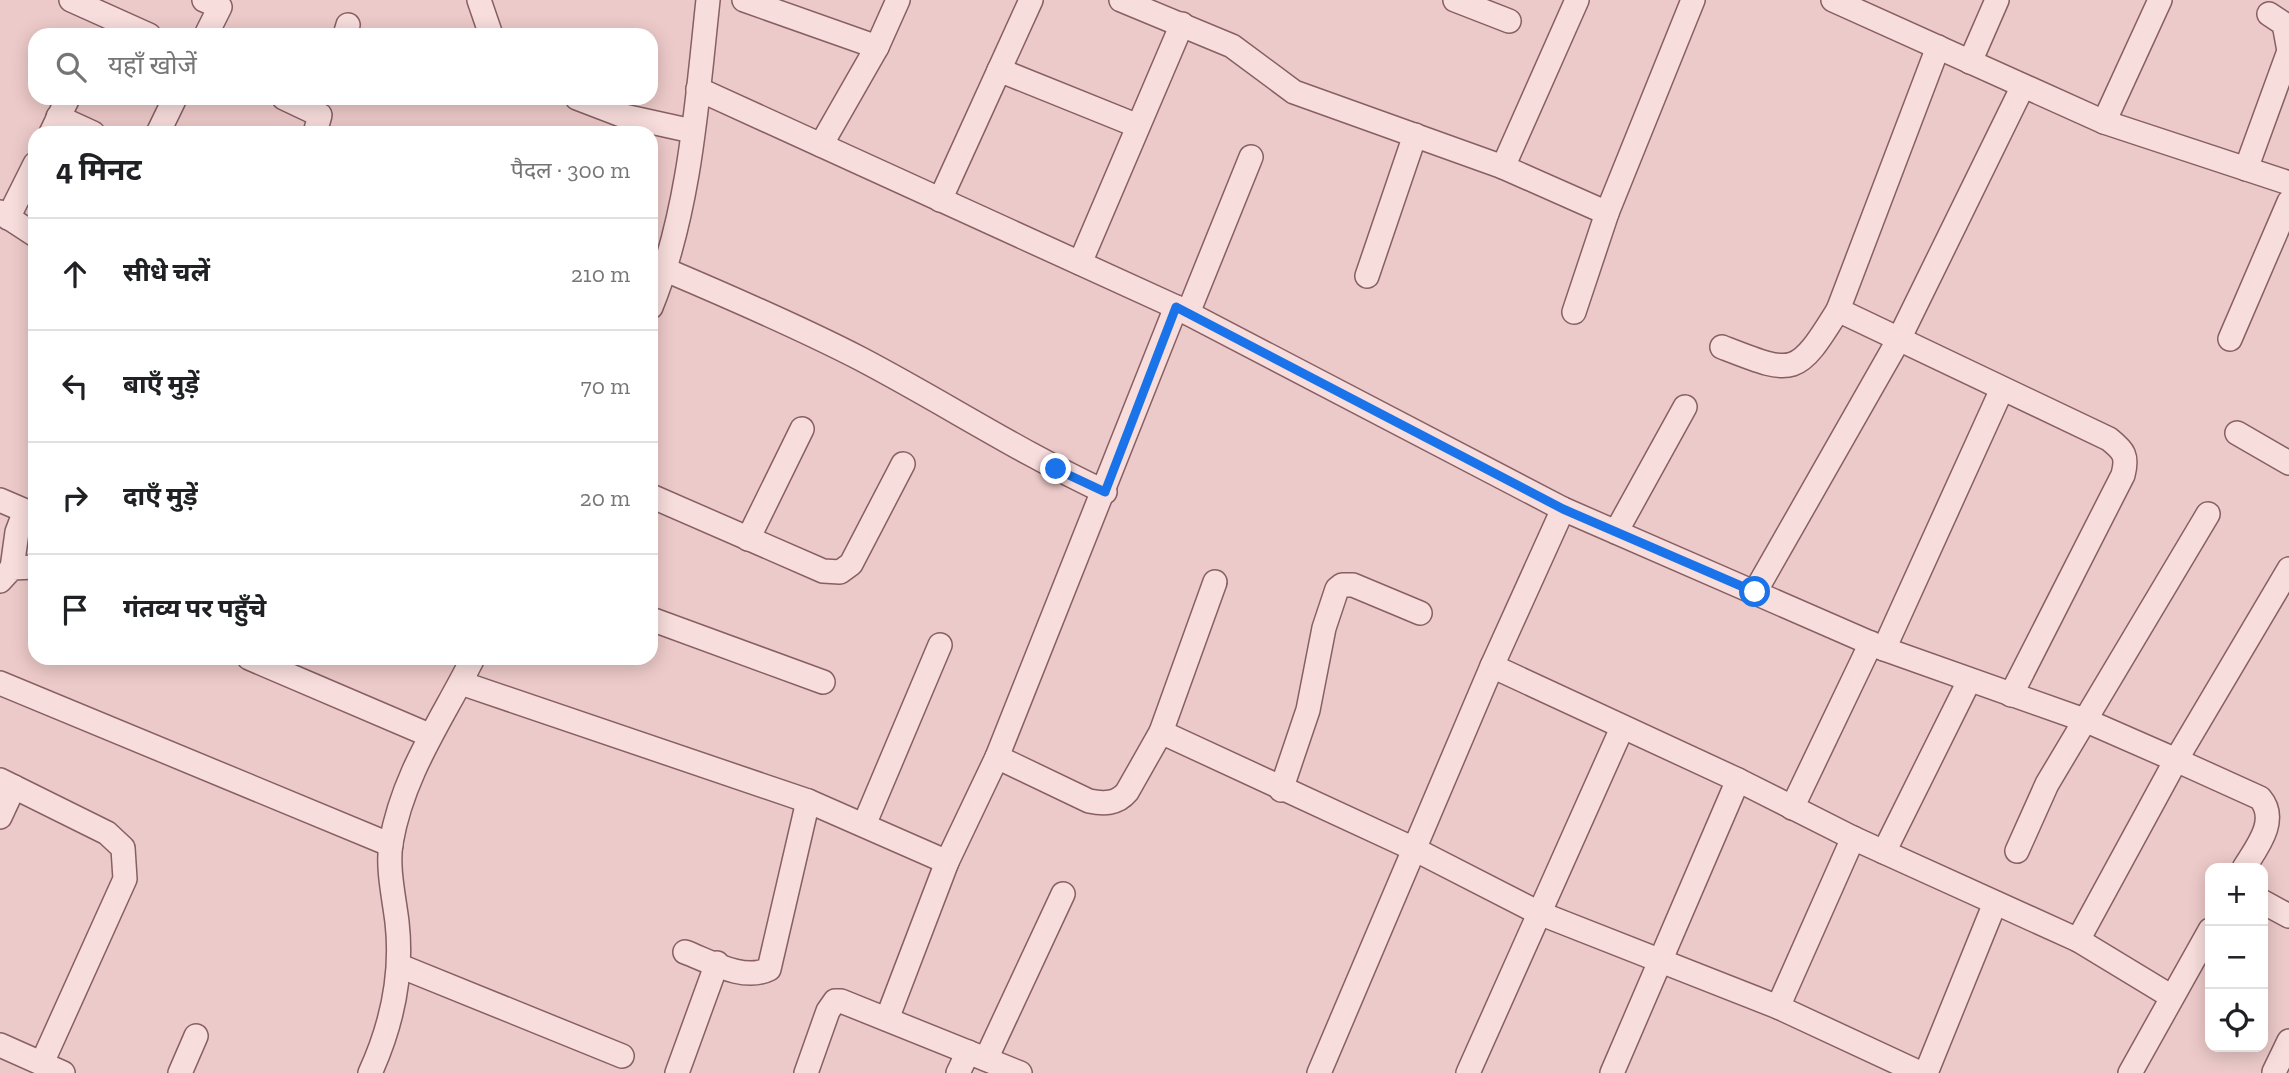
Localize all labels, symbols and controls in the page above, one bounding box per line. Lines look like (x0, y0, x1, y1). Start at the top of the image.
search box (28, 28, 658, 105)
icon: search (52, 48, 90, 86)
text: यहाँ खोजें (108, 49, 197, 81)
text: 4 मिनट (56, 152, 142, 188)
text: पैदल · 300 m (511, 156, 630, 184)
icon: ahead (56, 255, 94, 293)
text: सीधे चलें (123, 256, 210, 288)
text: 210 m (571, 260, 630, 288)
icon: left (56, 367, 94, 405)
text: बाएँ मुड़ें (123, 368, 199, 400)
text: 70 m (581, 372, 630, 400)
route end (1040, 453, 1071, 484)
icon: right (56, 479, 94, 517)
text: दाएँ मुड़ें (123, 480, 198, 512)
text: 20 m (580, 484, 630, 512)
route start (1739, 576, 1770, 607)
icon: arrive (56, 591, 94, 629)
text: गंतव्य पर पहुँचे (123, 592, 266, 624)
map controls (2205, 863, 2268, 1052)
button: + (2205, 863, 2268, 926)
button: − (2205, 926, 2268, 989)
button: locate (2205, 989, 2268, 1052)

